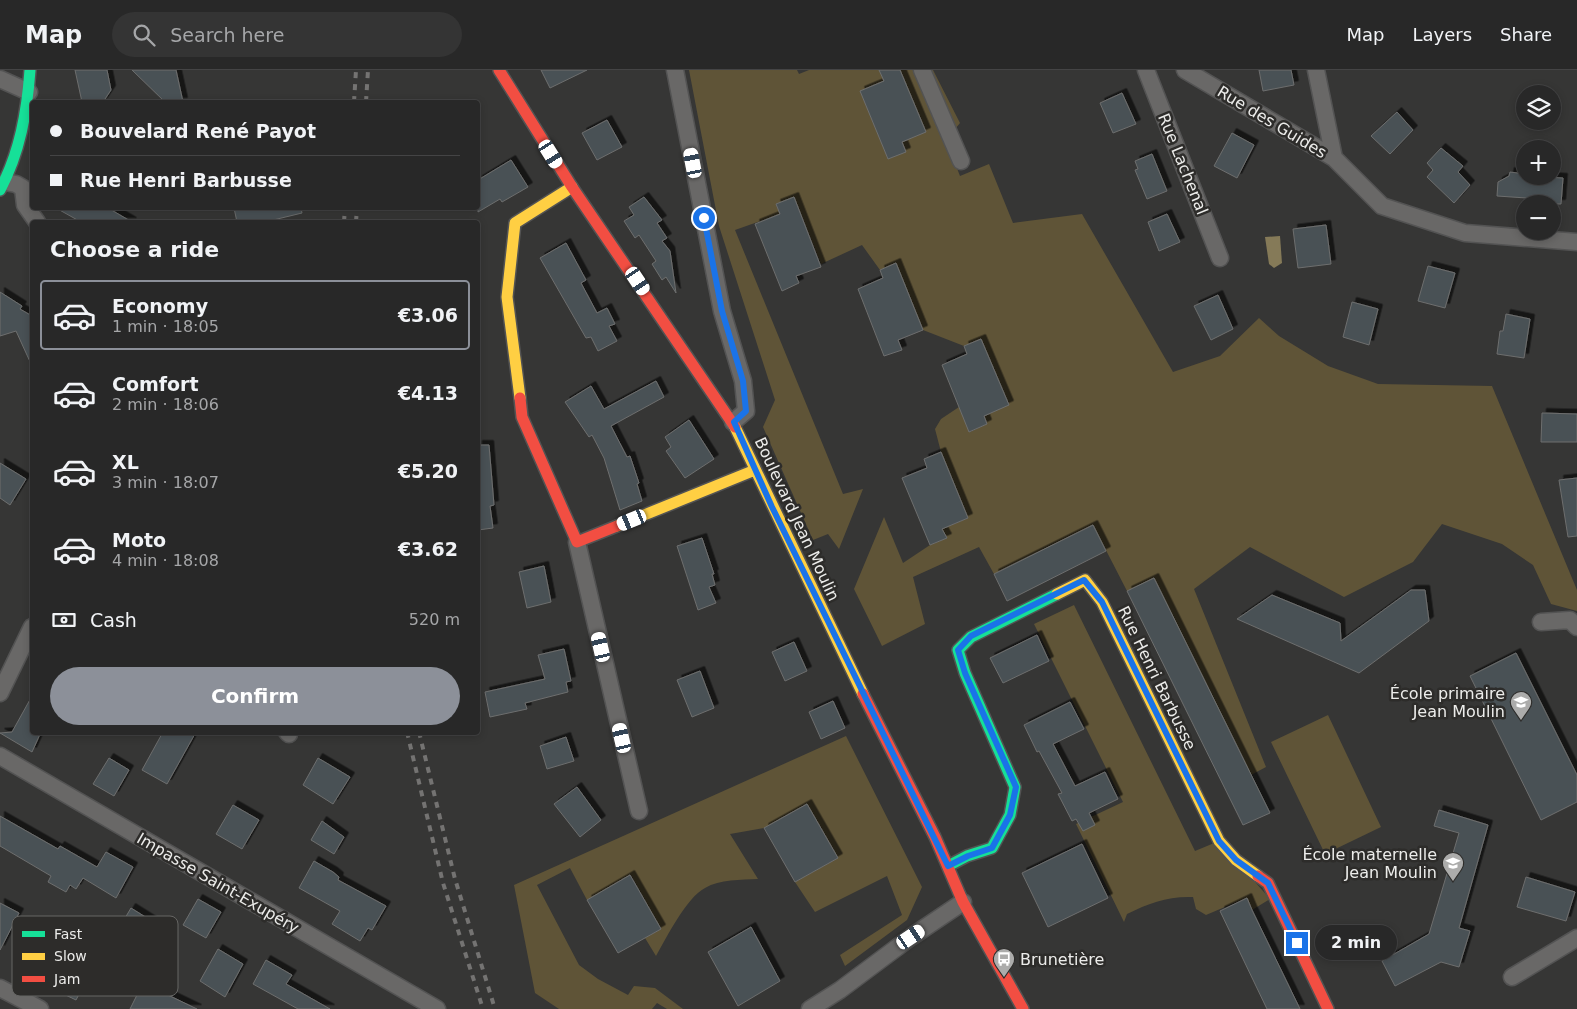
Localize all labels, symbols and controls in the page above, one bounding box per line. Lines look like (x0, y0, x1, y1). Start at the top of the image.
search box (112, 12, 462, 57)
text: Map (25, 21, 82, 49)
icon: search (130, 21, 158, 49)
text: Search here (170, 24, 284, 46)
text: Map (1346, 24, 1384, 45)
text: Layers (1412, 24, 1472, 45)
text: Share (1500, 24, 1552, 45)
street label: Rue des Guides (1214, 82, 1330, 162)
map controls (1516, 85, 1561, 240)
button: layers (1516, 85, 1561, 130)
street label: Rue Lachenal (1154, 111, 1212, 217)
text: Bouvelard René Payot (80, 120, 316, 142)
car (536, 137, 565, 171)
button: + (1516, 140, 1561, 185)
car (682, 147, 703, 179)
text: Rue Henri Barbusse (80, 169, 292, 191)
button: − (1516, 195, 1561, 240)
route start (693, 207, 715, 229)
text: Choose a ride (50, 237, 219, 262)
car (623, 264, 652, 298)
icon: car (52, 293, 97, 338)
text: Economy (112, 295, 208, 317)
text: €3.06 (398, 304, 458, 326)
text: 1 min · 18:05 (112, 317, 219, 336)
icon: car (52, 371, 97, 416)
text: Comfort (112, 373, 199, 395)
text: €4.13 (398, 382, 458, 404)
text: 2 min · 18:06 (112, 395, 219, 414)
street label: Boulevard Jean Moulin (751, 434, 843, 604)
icon: car (52, 449, 97, 494)
text: XL (112, 451, 139, 473)
text: €5.20 (398, 460, 458, 482)
text: 3 min · 18:07 (112, 473, 219, 492)
car (615, 507, 648, 533)
icon: car (52, 527, 97, 572)
text: Moto (112, 529, 166, 551)
text: €3.62 (398, 538, 458, 560)
text: 4 min · 18:08 (112, 551, 219, 570)
street label: Rue Henri Barbusse (1114, 603, 1200, 753)
icon: cash (50, 606, 78, 634)
text: Cash (90, 609, 137, 631)
text: 520 m (409, 610, 460, 629)
car (590, 631, 611, 663)
button: Confirm (50, 667, 460, 725)
place label: École primaire Jean Moulin (1390, 684, 1505, 721)
school or university icon: École primaire Jean Moulin (1509, 690, 1533, 721)
car (611, 722, 632, 754)
street label: Impasse Saint-Exupéry (133, 829, 303, 937)
place label: École maternelle Jean Moulin (1302, 845, 1437, 882)
school or university icon: École maternelle Jean Moulin (1441, 851, 1465, 882)
legend (12, 916, 178, 996)
car (894, 922, 927, 952)
text: Fast (54, 926, 83, 942)
callout: 2 min (1314, 926, 1397, 960)
route end (1286, 932, 1308, 954)
text: 2 min (1331, 933, 1381, 952)
bus stop icon: Brunetière (992, 947, 1016, 978)
text: Slow (54, 948, 87, 964)
place label: Brunetière (1020, 950, 1104, 969)
text: Jam (53, 971, 80, 987)

